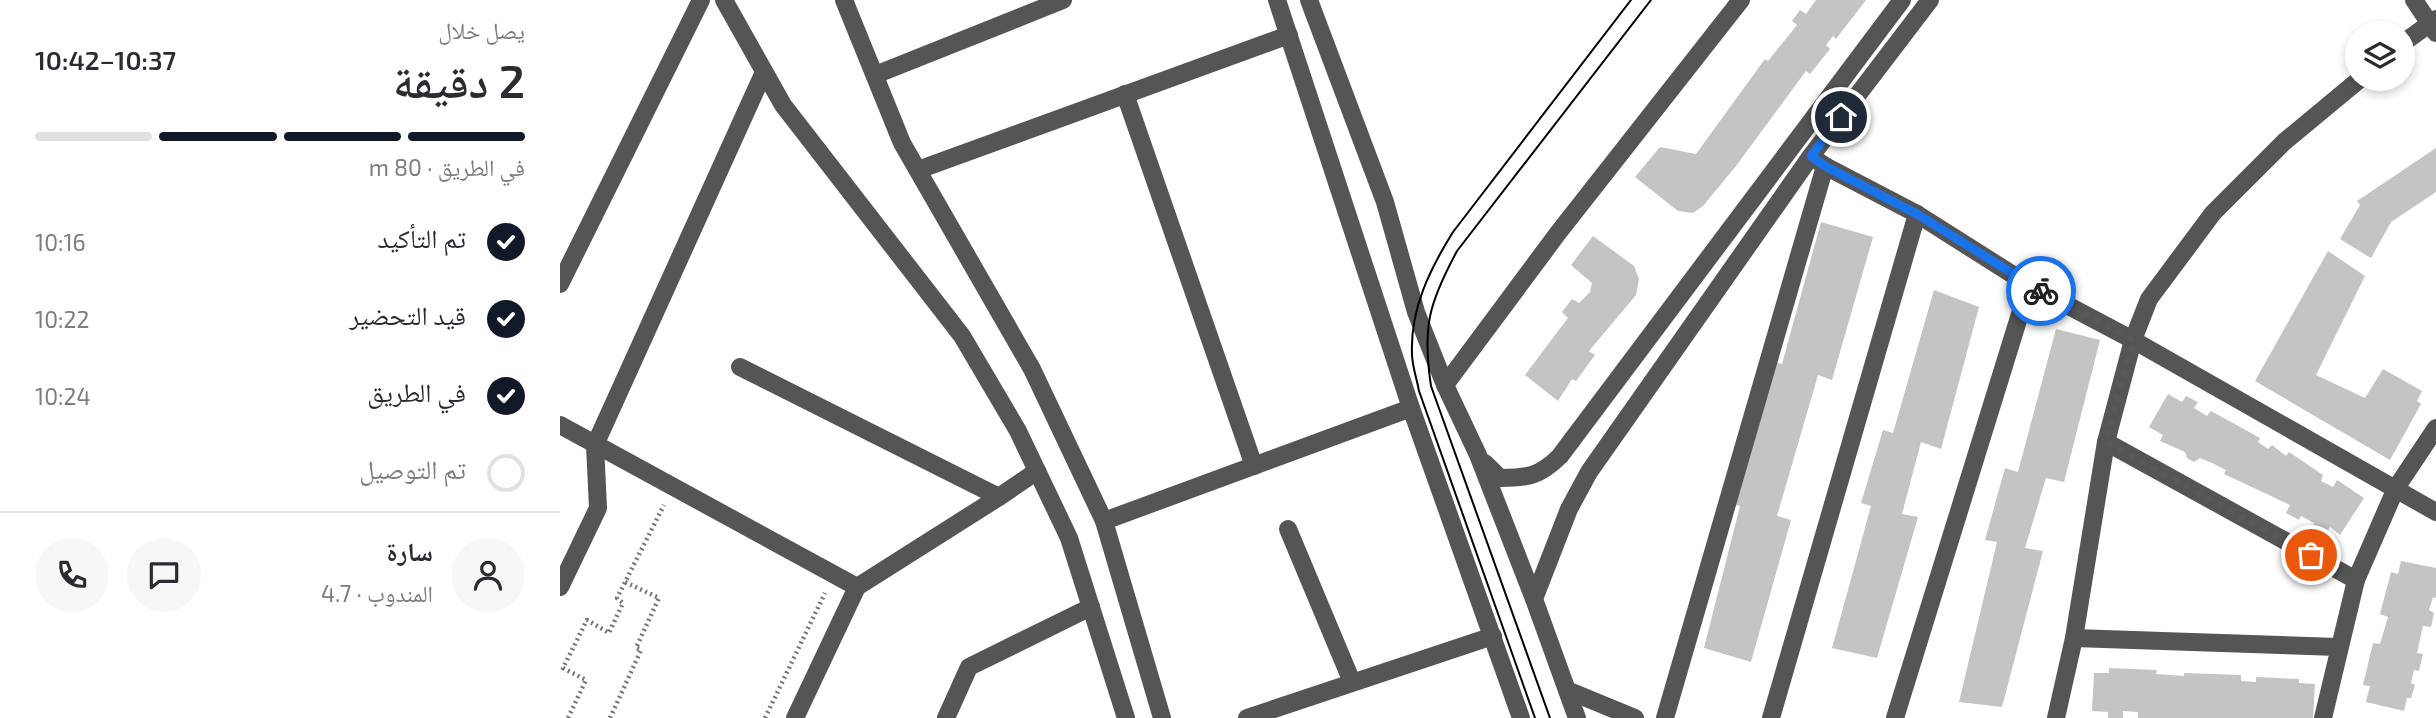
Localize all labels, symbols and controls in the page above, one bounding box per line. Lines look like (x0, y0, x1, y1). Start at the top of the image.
text: يصل خلال (438, 16, 525, 44)
map controls (2345, 21, 2415, 91)
button: layers (2345, 21, 2415, 91)
text: 10:37–10:42 (35, 44, 176, 75)
text: 2 دقيقة (393, 52, 525, 107)
pin (1811, 87, 1871, 147)
icon: home (1822, 98, 1860, 136)
text: في الطريق · 80 m (369, 153, 525, 181)
text: تم التأكيد (377, 222, 466, 253)
icon: check (487, 223, 525, 261)
text: 10:16 (35, 228, 86, 256)
courier (2006, 256, 2076, 326)
icon: bike (2022, 272, 2060, 310)
text: قيد التحضير (349, 299, 466, 330)
icon: check (487, 300, 525, 338)
text: 10:22 (35, 305, 89, 333)
text: في الطريق (367, 376, 466, 407)
icon: check (487, 377, 525, 415)
text: 10:24 (35, 382, 91, 410)
text: تم التوصيل (359, 453, 466, 484)
pin (2281, 525, 2341, 585)
text: سارة (386, 535, 433, 566)
icon: bag (2292, 536, 2330, 574)
button: phone (35, 538, 109, 612)
button: chat (127, 538, 201, 612)
button: person (451, 538, 525, 612)
text: المندوب · 4.7 (321, 579, 433, 607)

